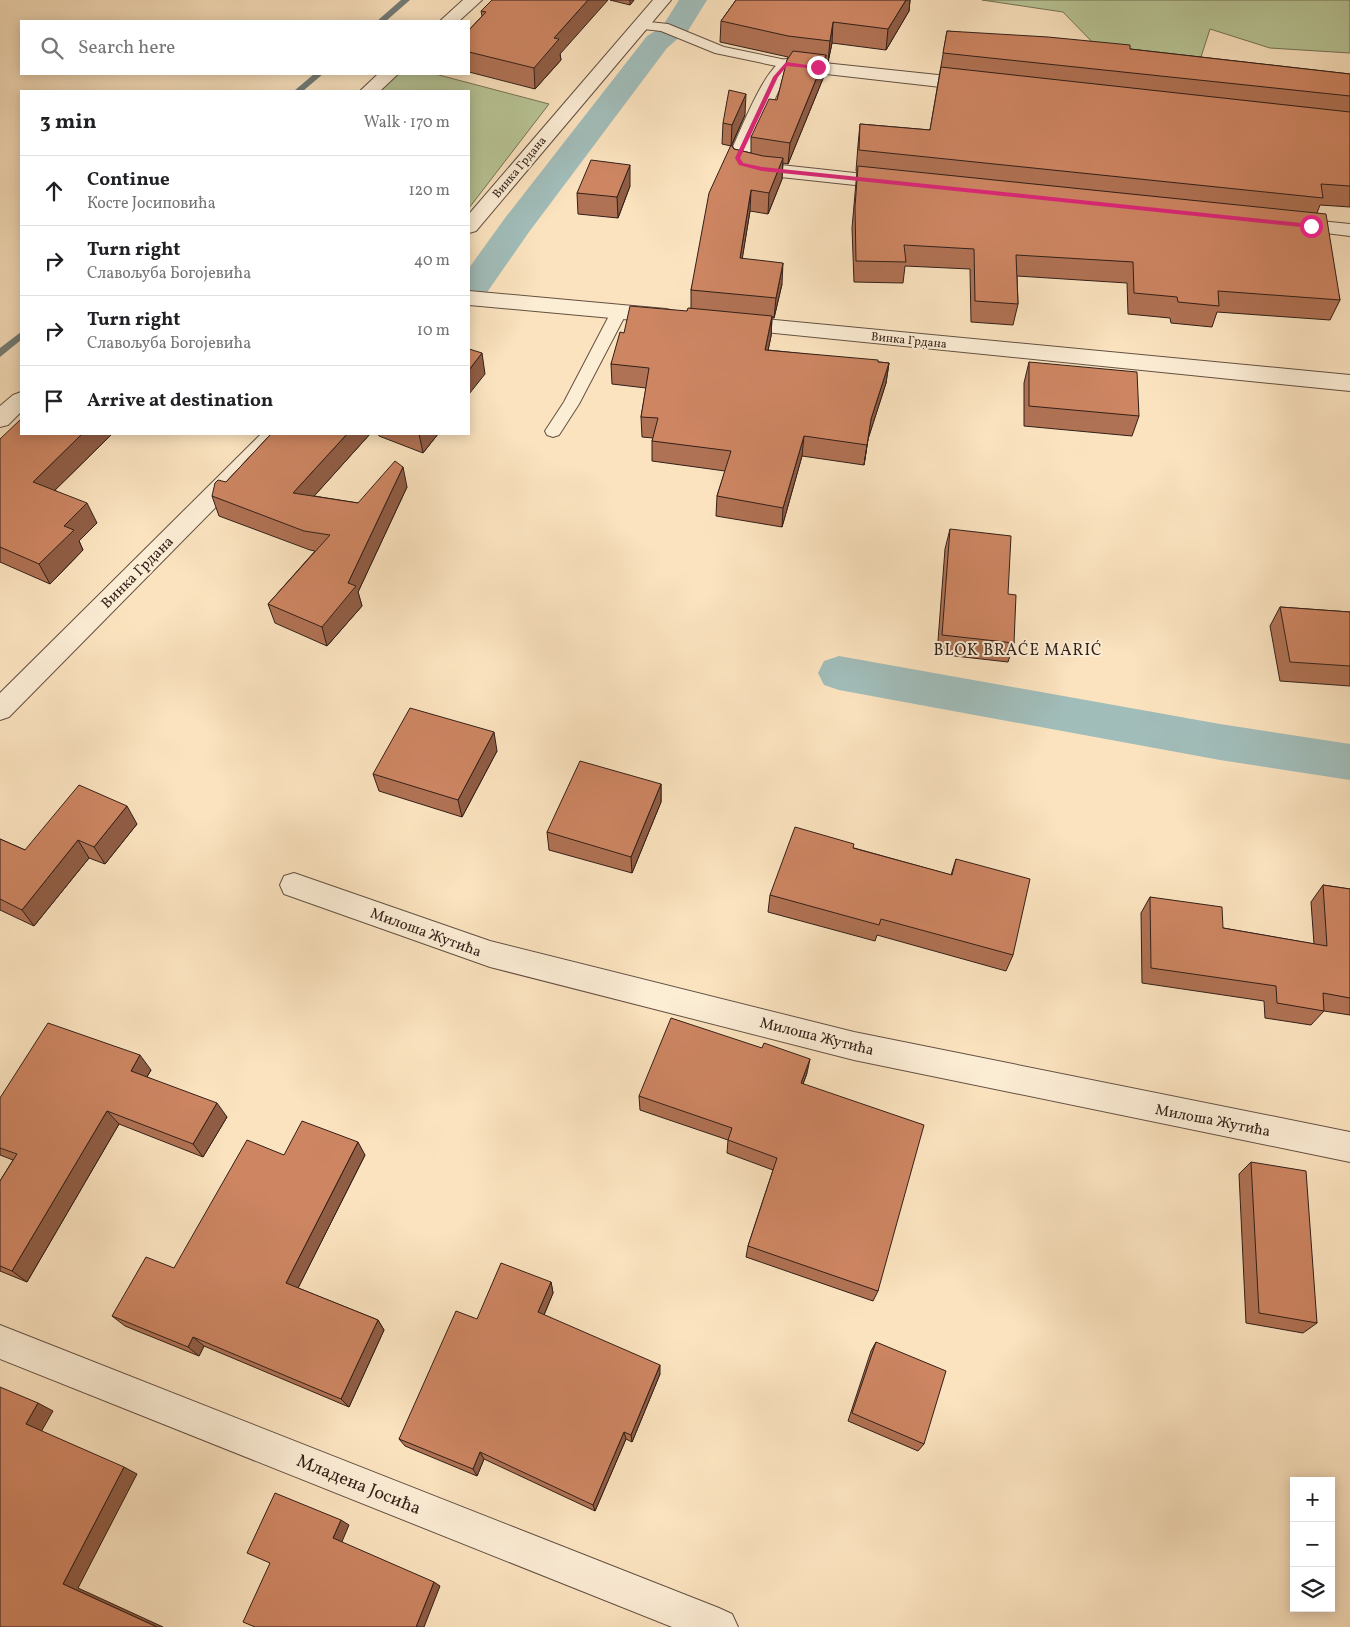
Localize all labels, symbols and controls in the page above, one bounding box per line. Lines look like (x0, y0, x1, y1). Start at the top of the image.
search box (20, 20, 470, 75)
icon: search (38, 34, 66, 62)
text: Search here (78, 35, 175, 61)
route end (807, 56, 830, 79)
text: 3 min (40, 108, 96, 137)
text: Walk · 170 m (364, 112, 450, 134)
street label: Винка Грдана (489, 133, 550, 202)
text: Continue (87, 167, 170, 193)
icon: ahead (40, 177, 68, 205)
text: 120 m (408, 180, 450, 202)
text: Косте Јосиповића (87, 193, 216, 215)
route start (1300, 215, 1323, 238)
text: Turn right (87, 237, 180, 263)
icon: right (40, 247, 68, 275)
text: 40 m (414, 250, 450, 272)
text: Славољуба Богојевића (87, 263, 251, 285)
text: Turn right (87, 307, 180, 333)
icon: right (40, 317, 68, 345)
text: 10 m (417, 320, 450, 342)
street label: Винка Грдана (870, 329, 948, 353)
text: Славољуба Богојевића (87, 333, 251, 355)
icon: arrive (40, 387, 68, 415)
text: Arrive at destination (87, 388, 273, 414)
street label: Винка Грдана (97, 532, 179, 614)
district label: BLOK BRAĆE MARIĆ (933, 640, 1103, 662)
street label: Милоша Жутића (367, 904, 484, 963)
street label: Милоша Жутића (757, 1013, 876, 1062)
street label: Милоша Жутића (1153, 1100, 1272, 1143)
street label: Младена Јосића (293, 1449, 424, 1522)
map controls (1290, 1477, 1335, 1612)
button: + (1290, 1477, 1335, 1522)
button: − (1290, 1522, 1335, 1567)
button: layers (1290, 1567, 1335, 1612)

